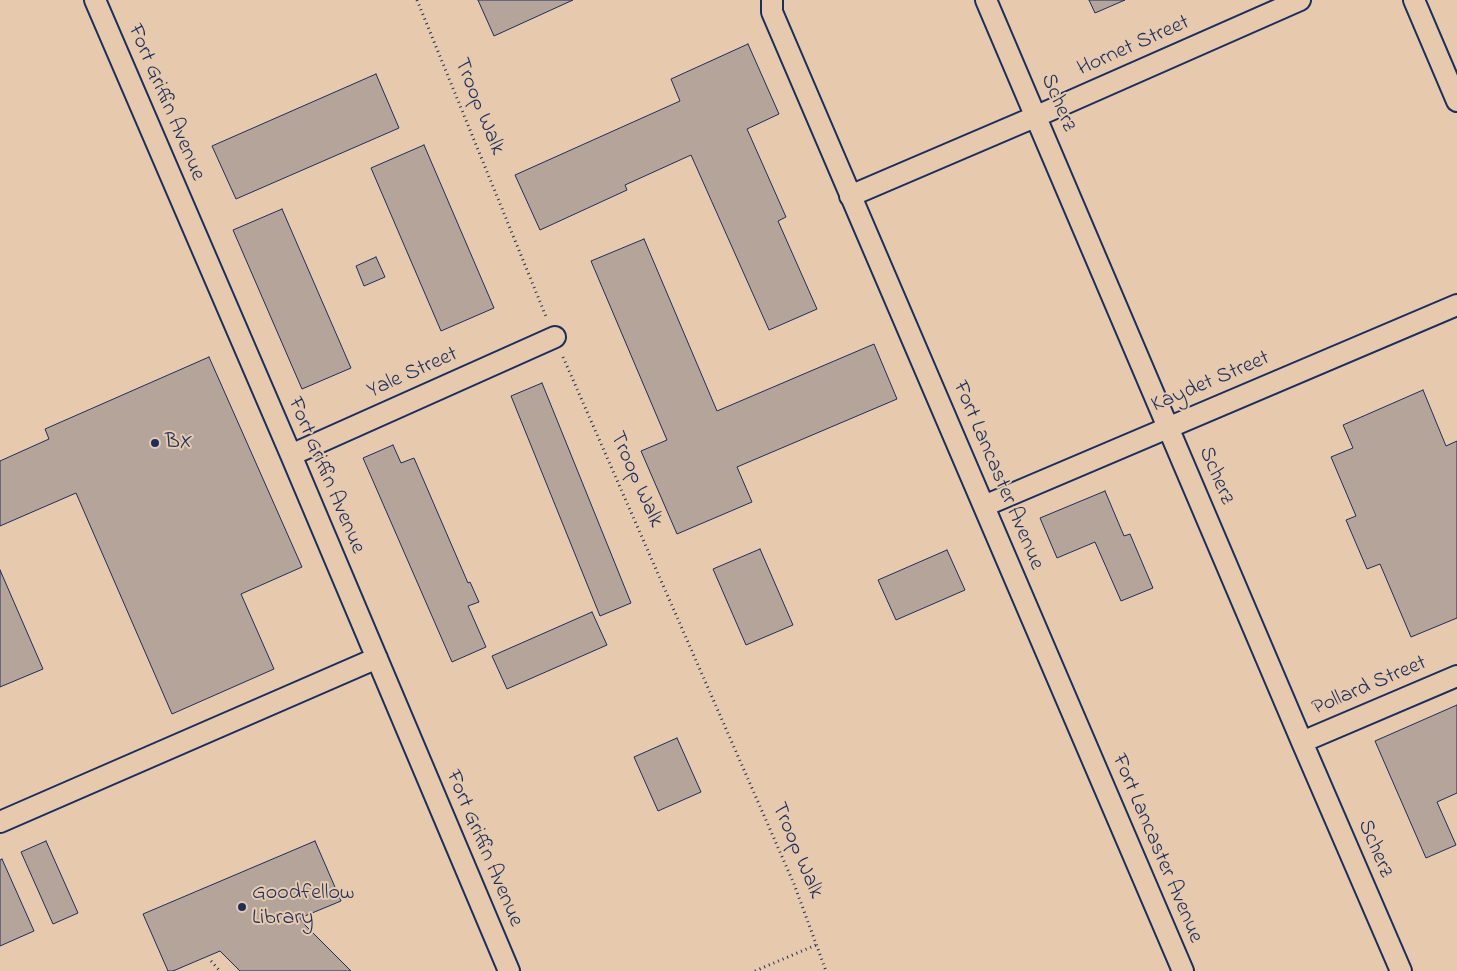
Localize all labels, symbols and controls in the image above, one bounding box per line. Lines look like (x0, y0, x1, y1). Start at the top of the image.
street label: Hornet Street (1074, 11, 1194, 83)
street label: Fort Griffin Avenue (120, 21, 210, 185)
street label: Troop Walk (447, 55, 509, 159)
street label: Scherz (1033, 70, 1081, 136)
street label: Yale Street (364, 342, 462, 406)
street label: Kaydet Street (1148, 346, 1274, 420)
street label: Fort Lancaster Avenue (945, 378, 1049, 574)
street label: Fort Griffin Avenue (280, 394, 370, 558)
street label: Troop Walk (602, 428, 668, 532)
place label: BX (165, 430, 192, 456)
marker: BX (149, 437, 161, 449)
street label: Scherz (1191, 443, 1239, 509)
street label: Pollard Street (1309, 651, 1431, 723)
street label: Fort Lancaster Avenue (1104, 751, 1208, 947)
street label: Fort Griffin Avenue (438, 767, 528, 931)
street label: Troop Walk (764, 799, 828, 903)
street label: Scherz (1350, 816, 1398, 882)
place label: Goodfellow Library (252, 881, 354, 932)
marker: Goodfellow Library (236, 901, 248, 913)

